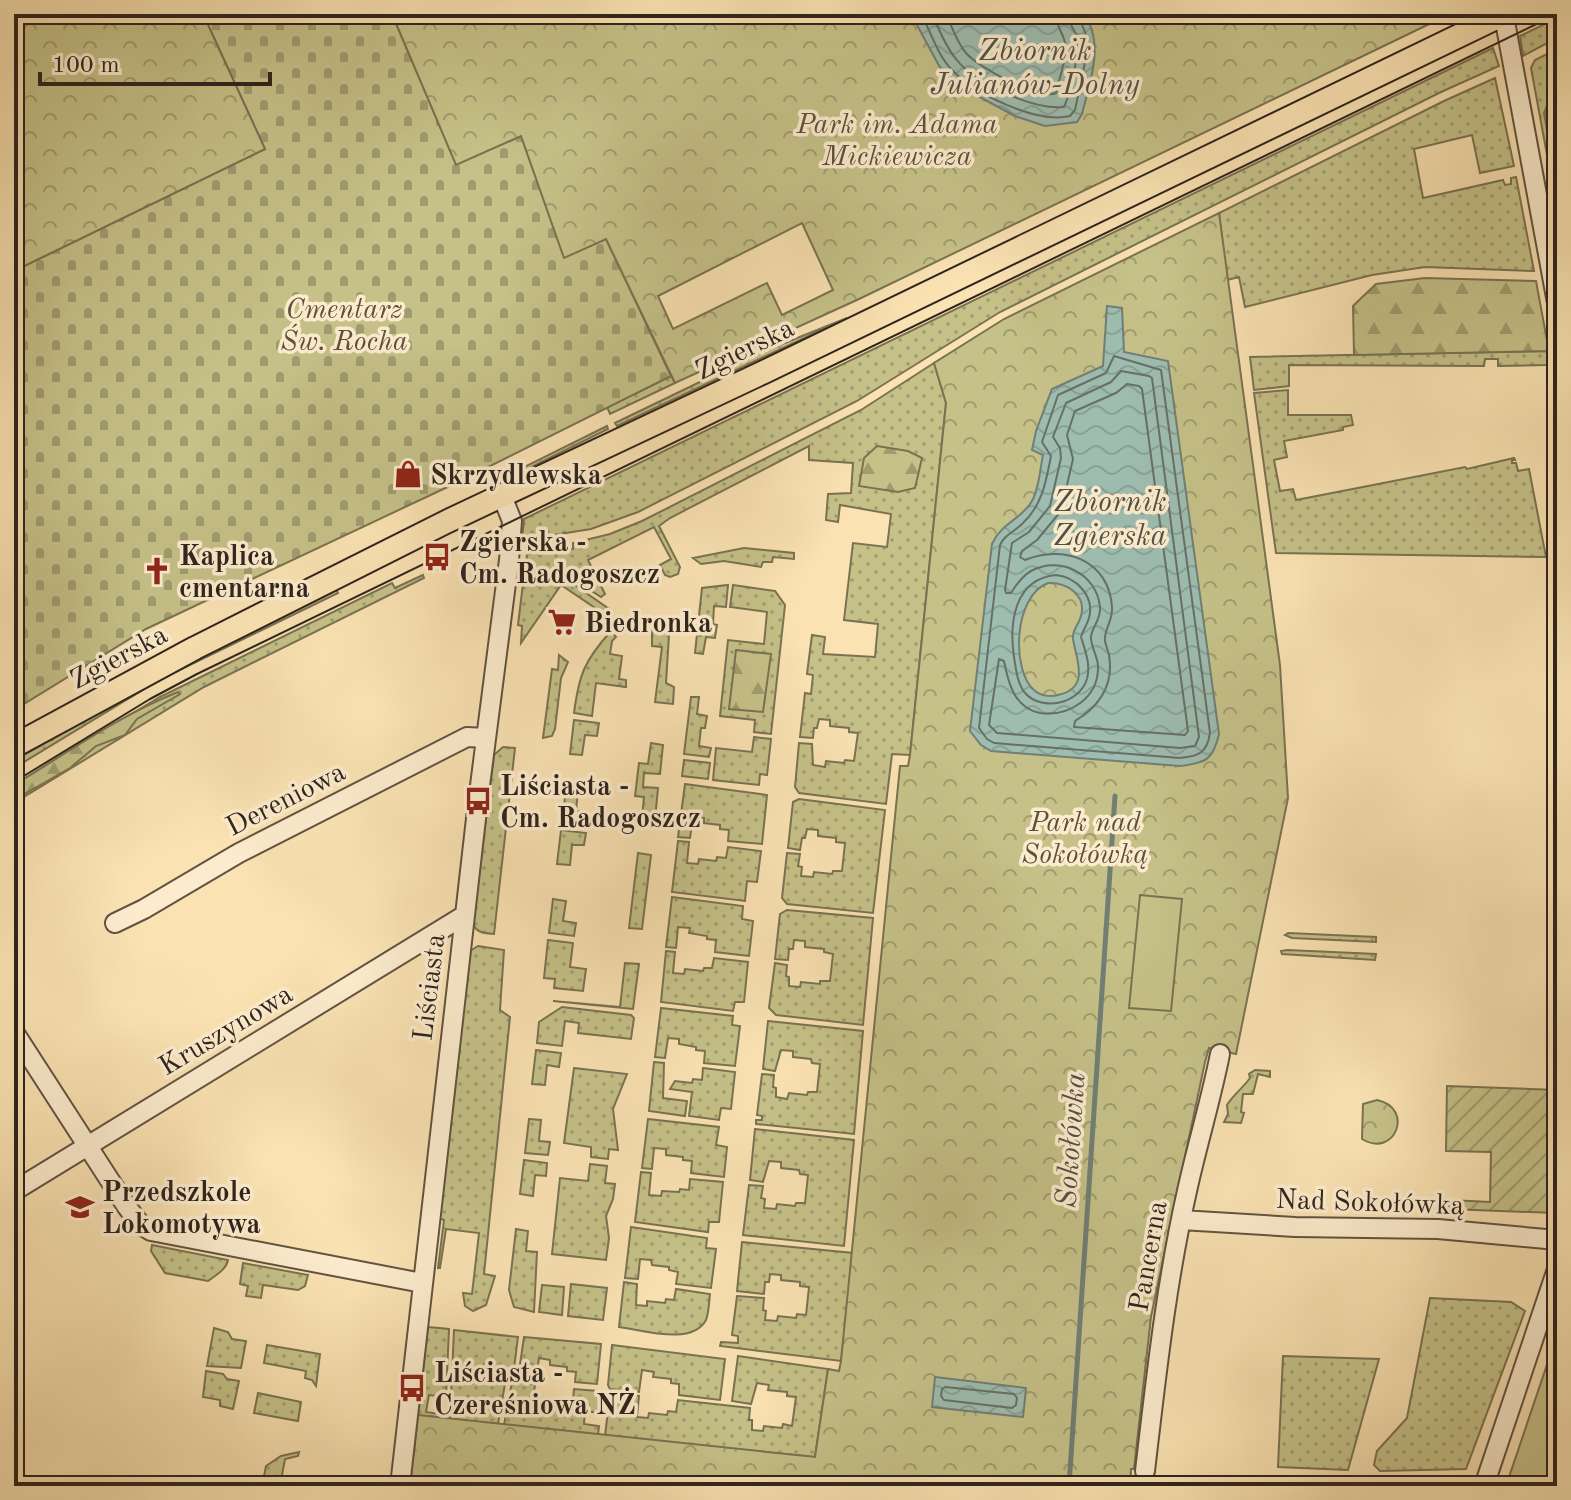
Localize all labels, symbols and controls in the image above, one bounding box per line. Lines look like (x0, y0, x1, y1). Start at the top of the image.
scale bar (40, 36, 270, 86)
water label: Zbiornik Julianów-Dolny (930, 37, 1140, 101)
text: 100 m (52, 54, 120, 78)
park label: Park im. Adama Mickiewicza (795, 112, 998, 172)
park label: Cmentarz Św. Rocha (280, 297, 408, 357)
street label: Zgierska (692, 315, 799, 386)
shop icon: Skrzydlewska (393, 459, 423, 489)
place label: Skrzydlewska (430, 463, 602, 491)
water label: Zbiornik Zgierska (1053, 488, 1167, 552)
place label: Zgierska - Cm. Radogoszcz (459, 530, 660, 590)
bus stop icon: Zgierska - Cm. Radogoszcz (422, 542, 452, 572)
place label: Kaplica cmentarna (179, 544, 310, 604)
church icon: Kaplica cmentarna (142, 556, 172, 586)
supermarket icon: Biedronka (547, 607, 577, 637)
place label: Biedronka (584, 611, 712, 639)
street label: Zgierska (66, 621, 173, 696)
street label: Dereniowa (222, 759, 351, 843)
place label: Liściasta - Cm. Radogoszcz (500, 774, 701, 834)
bus stop icon: Liściasta - Cm. Radogoszcz (463, 786, 493, 816)
park label: Park nad Sokołówką (1022, 810, 1148, 870)
street label: Liściasta (411, 932, 451, 1043)
street label: Kruszynowa (155, 981, 298, 1082)
water label: Sokołówka (1052, 1071, 1092, 1209)
place label: Przedszkole Lokomotywa (102, 1180, 261, 1240)
street label: Nad Sokołówką (1275, 1187, 1465, 1221)
school or university icon: Przedszkole Lokomotywa (65, 1192, 95, 1222)
street label: Pancerna (1126, 1199, 1174, 1314)
place label: Liściasta - Czereśniowa NŻ (434, 1361, 636, 1421)
bus stop icon: Liściasta - Czereśniowa NŻ (397, 1373, 427, 1403)

